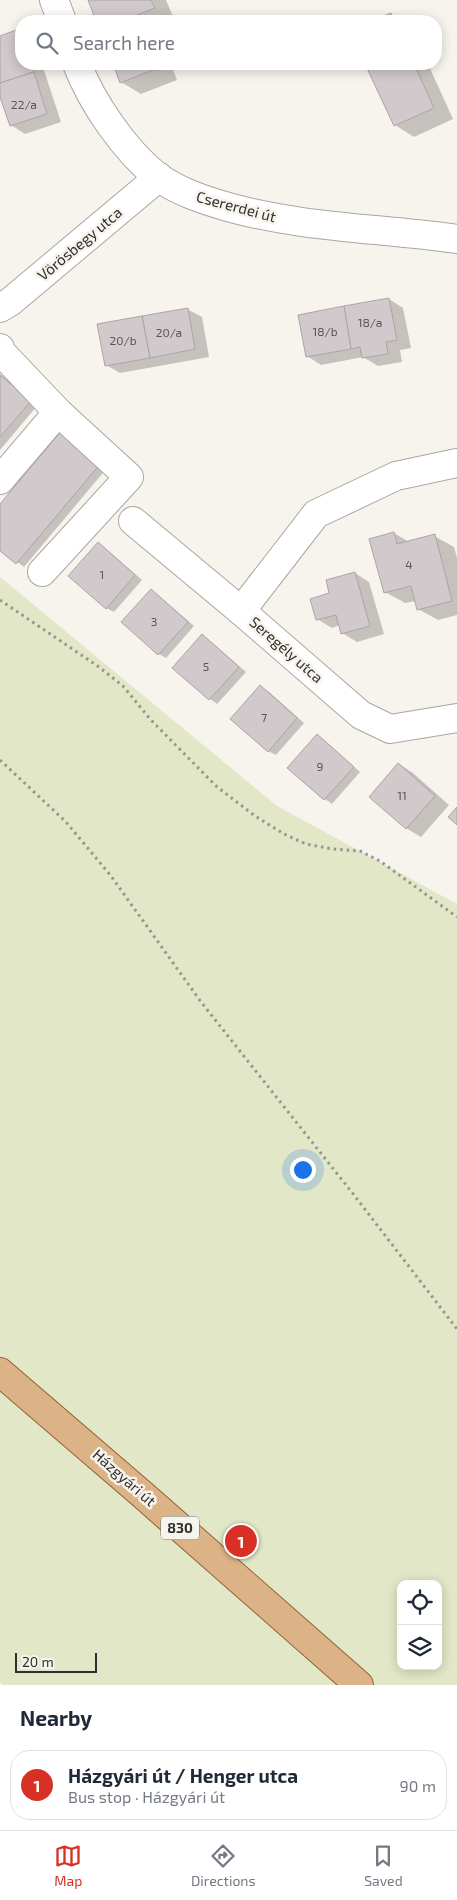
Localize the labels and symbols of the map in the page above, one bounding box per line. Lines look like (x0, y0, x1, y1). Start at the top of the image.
house number: 22/a (11, 97, 37, 111)
street label: Csererdei út (194, 187, 278, 225)
street label: Vörösbegy utca (33, 203, 125, 284)
house number: 18/a (358, 315, 382, 329)
house number: 18/b (312, 324, 338, 338)
house number: 20/a (156, 325, 182, 339)
house number: 20/b (109, 333, 137, 347)
house number: 4 (405, 557, 413, 571)
house number: 1 (100, 567, 104, 581)
street label: Seregély utca (246, 612, 327, 686)
house number: 3 (151, 614, 157, 628)
house number: 5 (203, 659, 209, 673)
house number: 7 (261, 710, 267, 724)
house number: 9 (317, 759, 324, 773)
house number: 11 (397, 788, 407, 802)
your location (290, 1157, 316, 1183)
street label: Házgyári út (89, 1445, 160, 1510)
road number: 830 (161, 1516, 199, 1540)
pin: 1 (225, 1522, 257, 1560)
scale bar (15, 1650, 98, 1673)

